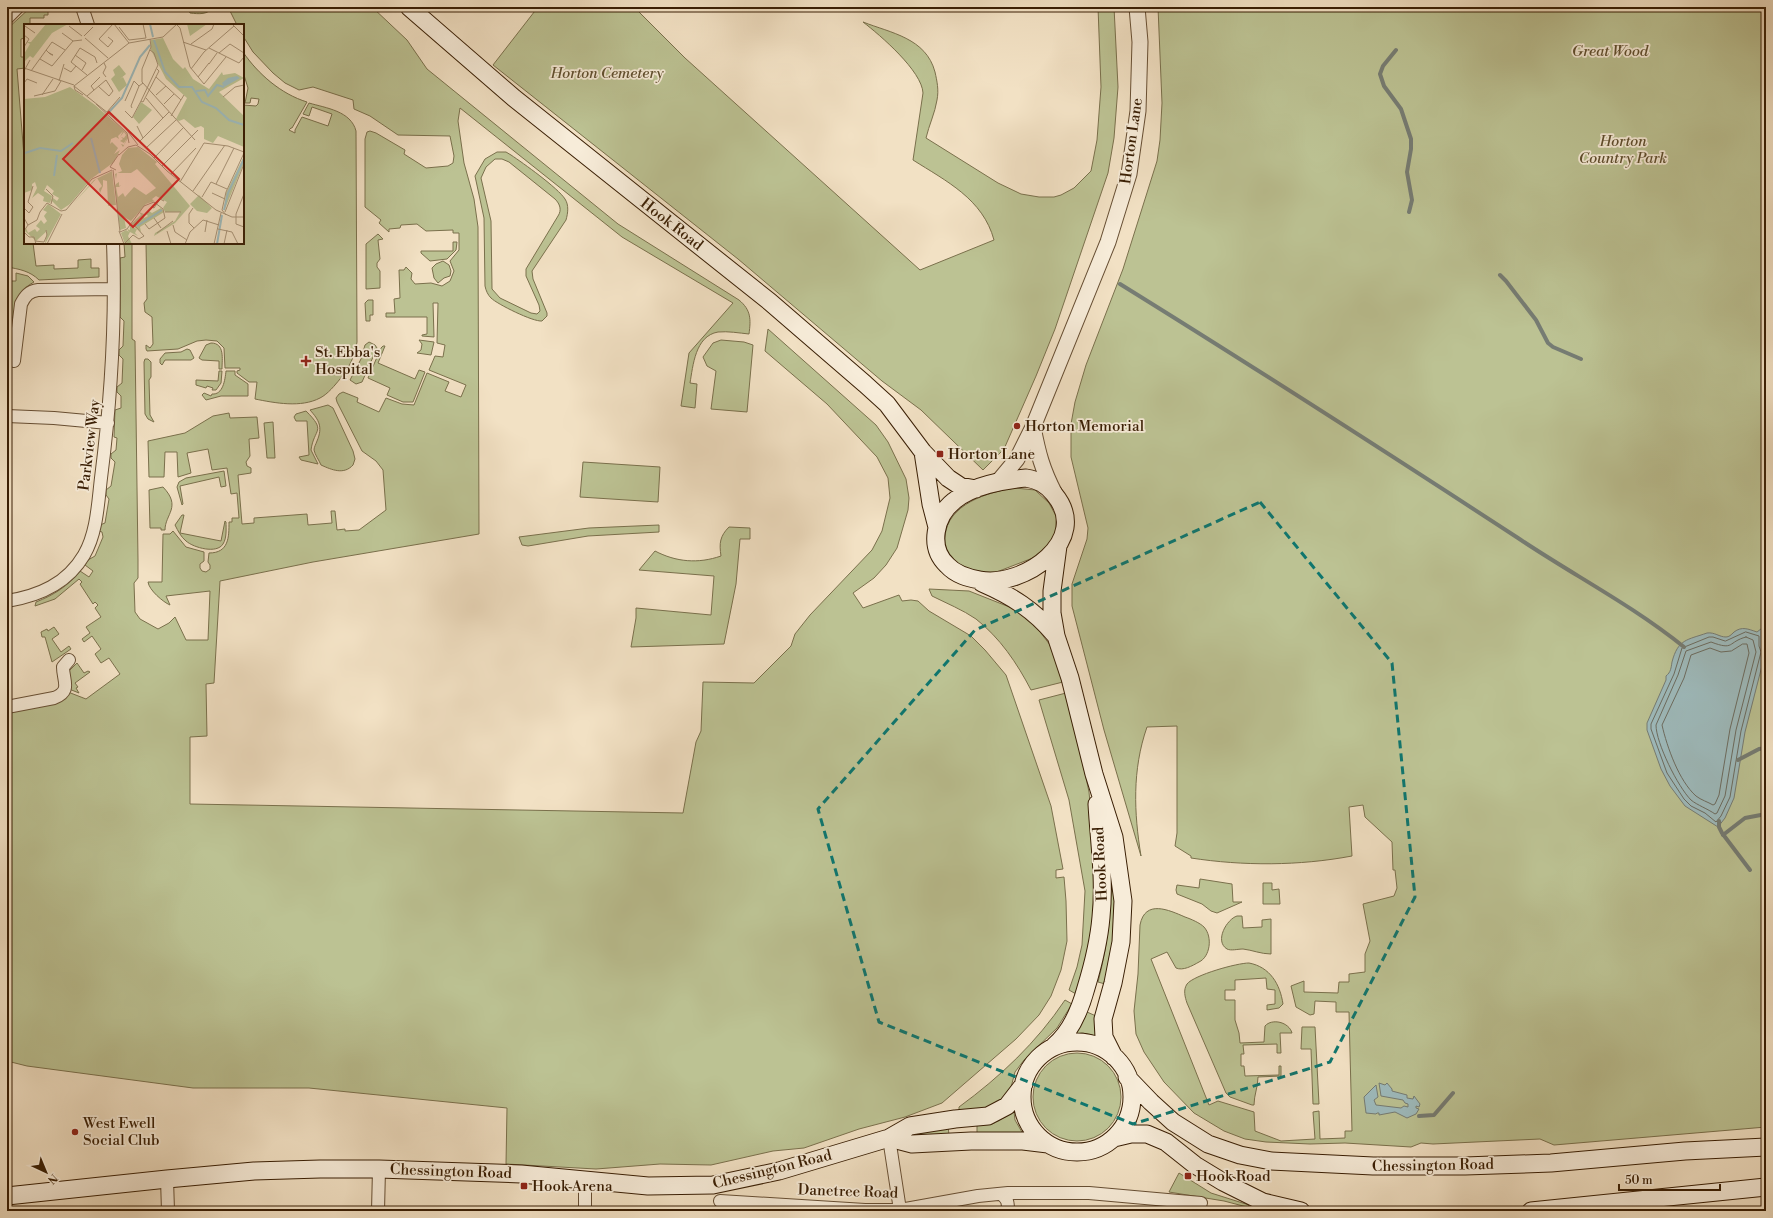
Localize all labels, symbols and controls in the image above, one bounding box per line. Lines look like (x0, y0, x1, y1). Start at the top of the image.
inset map (24, 24, 244, 244)
park label: Great Wood (1572, 42, 1649, 61)
park label: Horton Cemetery (549, 64, 665, 83)
street label: Horton Lane (1116, 97, 1147, 185)
park label: Horton Country Park (1579, 132, 1667, 168)
street label: Hook Road (636, 194, 707, 255)
place label: St. Ebba's Hospital (315, 343, 380, 379)
marker: St. Ebba's Hospital (300, 355, 312, 367)
street label: Parkview Way (74, 398, 105, 492)
place label: Horton Memorial (1025, 417, 1145, 436)
marker: Horton Memorial (1012, 421, 1022, 431)
place label: Horton Lane (948, 445, 1035, 464)
marker: Horton Lane (935, 449, 945, 459)
street label: Hook Road (1089, 826, 1112, 902)
place label: West Ewell Social Club (82, 1114, 160, 1150)
marker: West Ewell Social Club (70, 1127, 80, 1137)
street label: Chessington Road (711, 1145, 834, 1193)
north arrow (26, 1152, 66, 1192)
street label: Chessington Road (1372, 1155, 1495, 1176)
street label: Chessington Road (390, 1160, 513, 1183)
scale bar (1619, 1166, 1720, 1192)
place label: Hook Road (1196, 1167, 1271, 1186)
text: N (44, 1170, 60, 1187)
marker: Hook Road (1183, 1171, 1193, 1181)
text: 50 m (1625, 1173, 1653, 1188)
place label: Hook Arena (532, 1177, 613, 1196)
street label: Danetree Road (797, 1180, 899, 1203)
marker: Hook Arena (519, 1181, 529, 1191)

